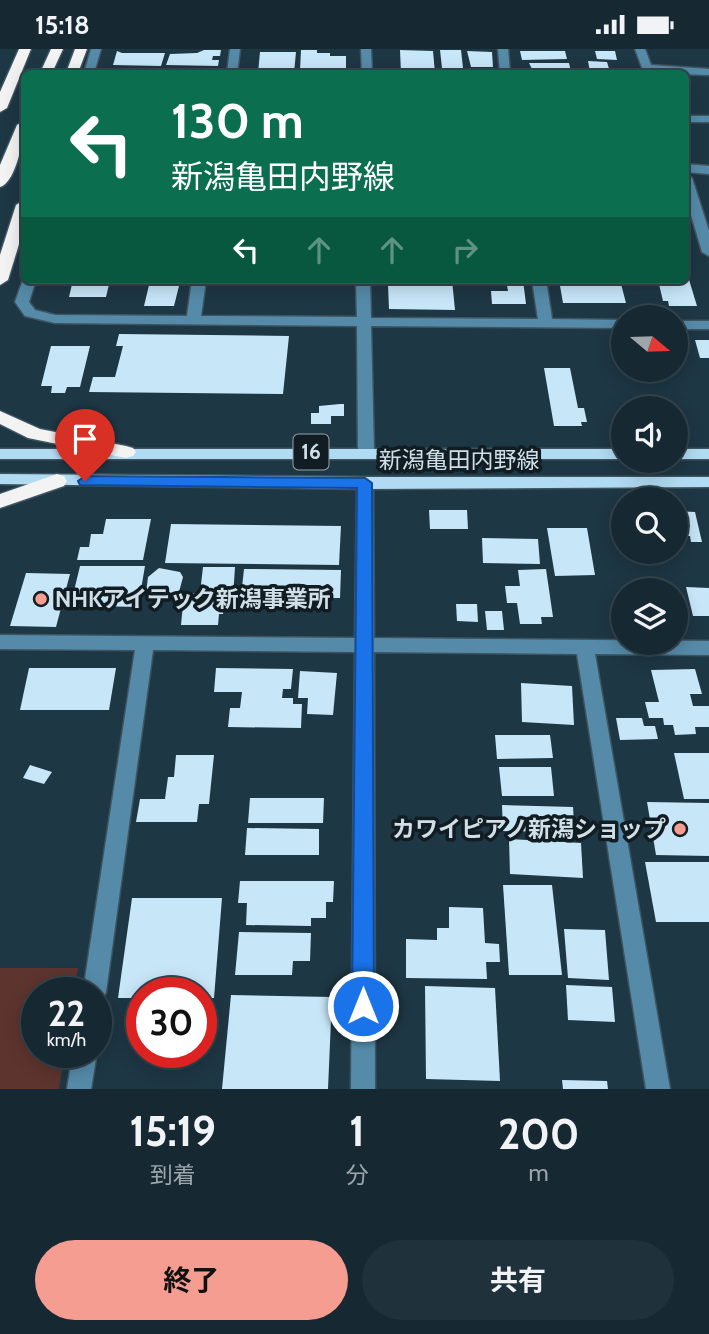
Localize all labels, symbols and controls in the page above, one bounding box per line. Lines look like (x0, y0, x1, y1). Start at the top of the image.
text: 15:18 (35, 9, 90, 41)
text: 130 m (171, 91, 304, 150)
icon: left (56, 98, 147, 189)
text: 新潟亀田内野線 (171, 157, 395, 196)
icon: left (227, 231, 265, 269)
icon: ahead (300, 231, 338, 269)
icon: ahead (373, 231, 411, 269)
icon: right (446, 231, 484, 269)
north arrow (611, 305, 688, 381)
map controls (611, 305, 688, 655)
button: sound (611, 396, 688, 473)
pin (55, 409, 115, 481)
icon: arrive (66, 420, 104, 458)
road number: 16 (294, 435, 328, 469)
street label: 新潟亀田内野線 (379, 446, 540, 474)
button: search (611, 487, 688, 564)
button: layers (611, 578, 688, 655)
place label: NHKアイテック新潟事業所 (55, 585, 331, 613)
marker: NHKアイテック新潟事業所 (33, 591, 49, 607)
place label: カワイピアノ新潟ショップ (392, 815, 666, 843)
marker: カワイピアノ新潟ショップ (672, 821, 688, 837)
position arrow (326, 969, 400, 1043)
speed limit sign: 30 (126, 977, 217, 1068)
text: 22 (48, 992, 85, 1035)
text: km/h (47, 1029, 86, 1051)
text: 15:19 (129, 1105, 216, 1157)
text: 1 (349, 1105, 365, 1157)
text: 200 (498, 1108, 579, 1160)
text: m (529, 1159, 549, 1187)
text: 到着 (150, 1161, 196, 1189)
text: 分 (345, 1161, 368, 1189)
button: 終了 (35, 1240, 348, 1320)
button: 共有 (362, 1240, 674, 1320)

